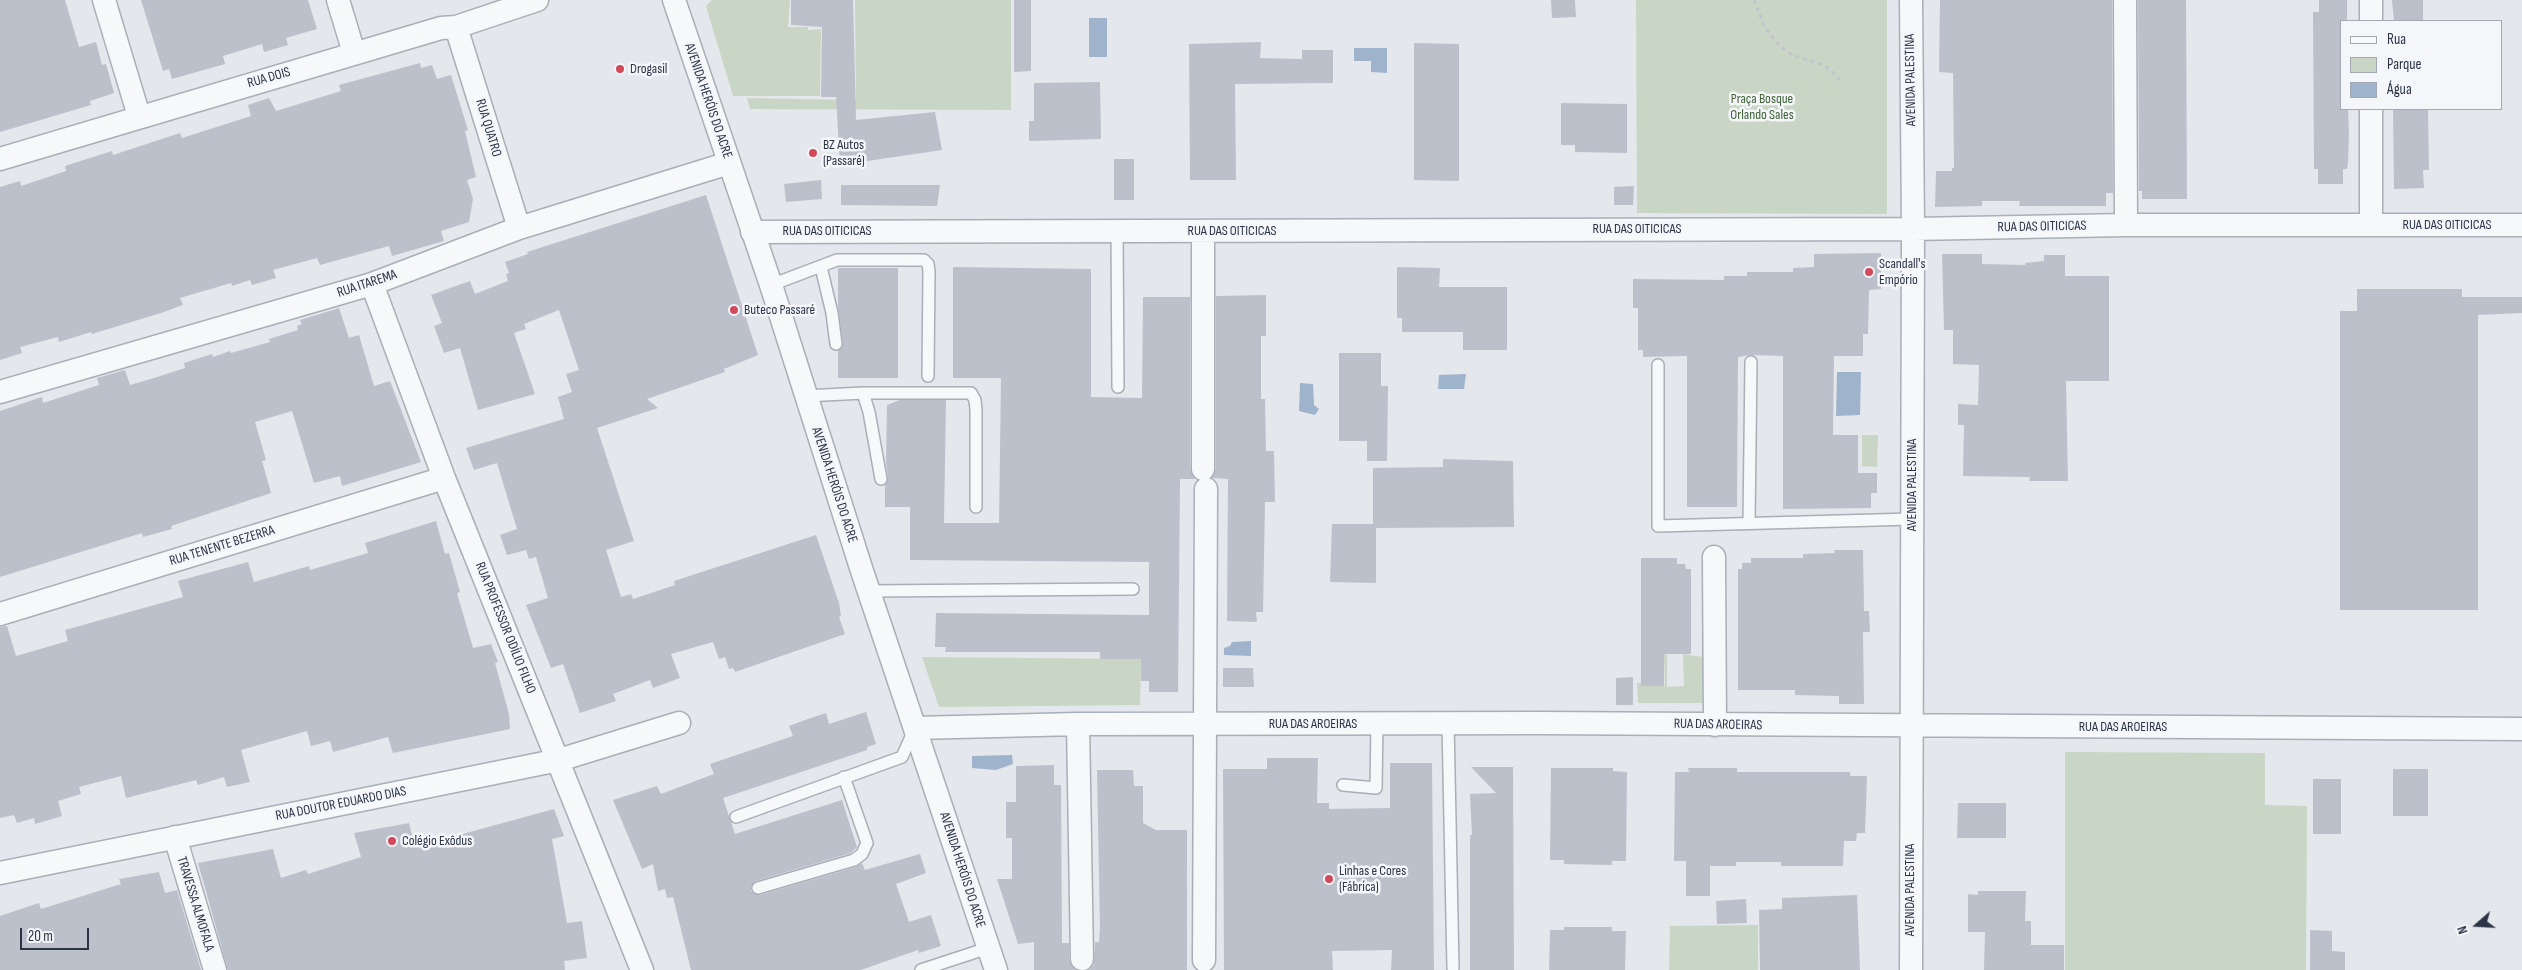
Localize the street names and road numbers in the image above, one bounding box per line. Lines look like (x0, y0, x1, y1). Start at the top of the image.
street label: AVENIDA PALESTINA (1902, 34, 1920, 126)
street label: AVENIDA HERÓIS DO ACRE (680, 41, 736, 161)
street label: RUA DOIS (246, 64, 292, 92)
street label: RUA QUATRO (471, 97, 505, 159)
street label: RUA DAS OITICICAS (2403, 217, 2491, 233)
street label: RUA DAS OITICICAS (1997, 218, 2087, 236)
street label: RUA DAS OITICICAS (1593, 221, 1681, 237)
street label: RUA DAS OITICICAS (783, 223, 871, 239)
street label: RUA DAS OITICICAS (1188, 223, 1276, 239)
street label: RUA ITAREMA (335, 266, 399, 302)
street label: AVENIDA HERÓIS DO ACRE (807, 425, 861, 545)
street label: AVENIDA PALESTINA (1904, 439, 1920, 531)
street label: RUA TENENTE BEZERRA (167, 522, 277, 570)
street label: RUA PROFESSOR ODÍLIO FILHO (471, 560, 539, 696)
street label: RUA DAS AROEIRAS (1269, 716, 1357, 732)
street label: RUA DAS AROEIRAS (1674, 716, 1762, 734)
street label: RUA DAS AROEIRAS (2079, 719, 2167, 735)
street label: RUA DOUTOR EDUARDO DIAS (274, 783, 408, 825)
street label: AVENIDA HERÓIS DO ACRE (935, 810, 989, 930)
street label: AVENIDA PALESTINA (1902, 844, 1918, 936)
street label: TRAVESSA ALMOFALA (173, 854, 217, 954)

